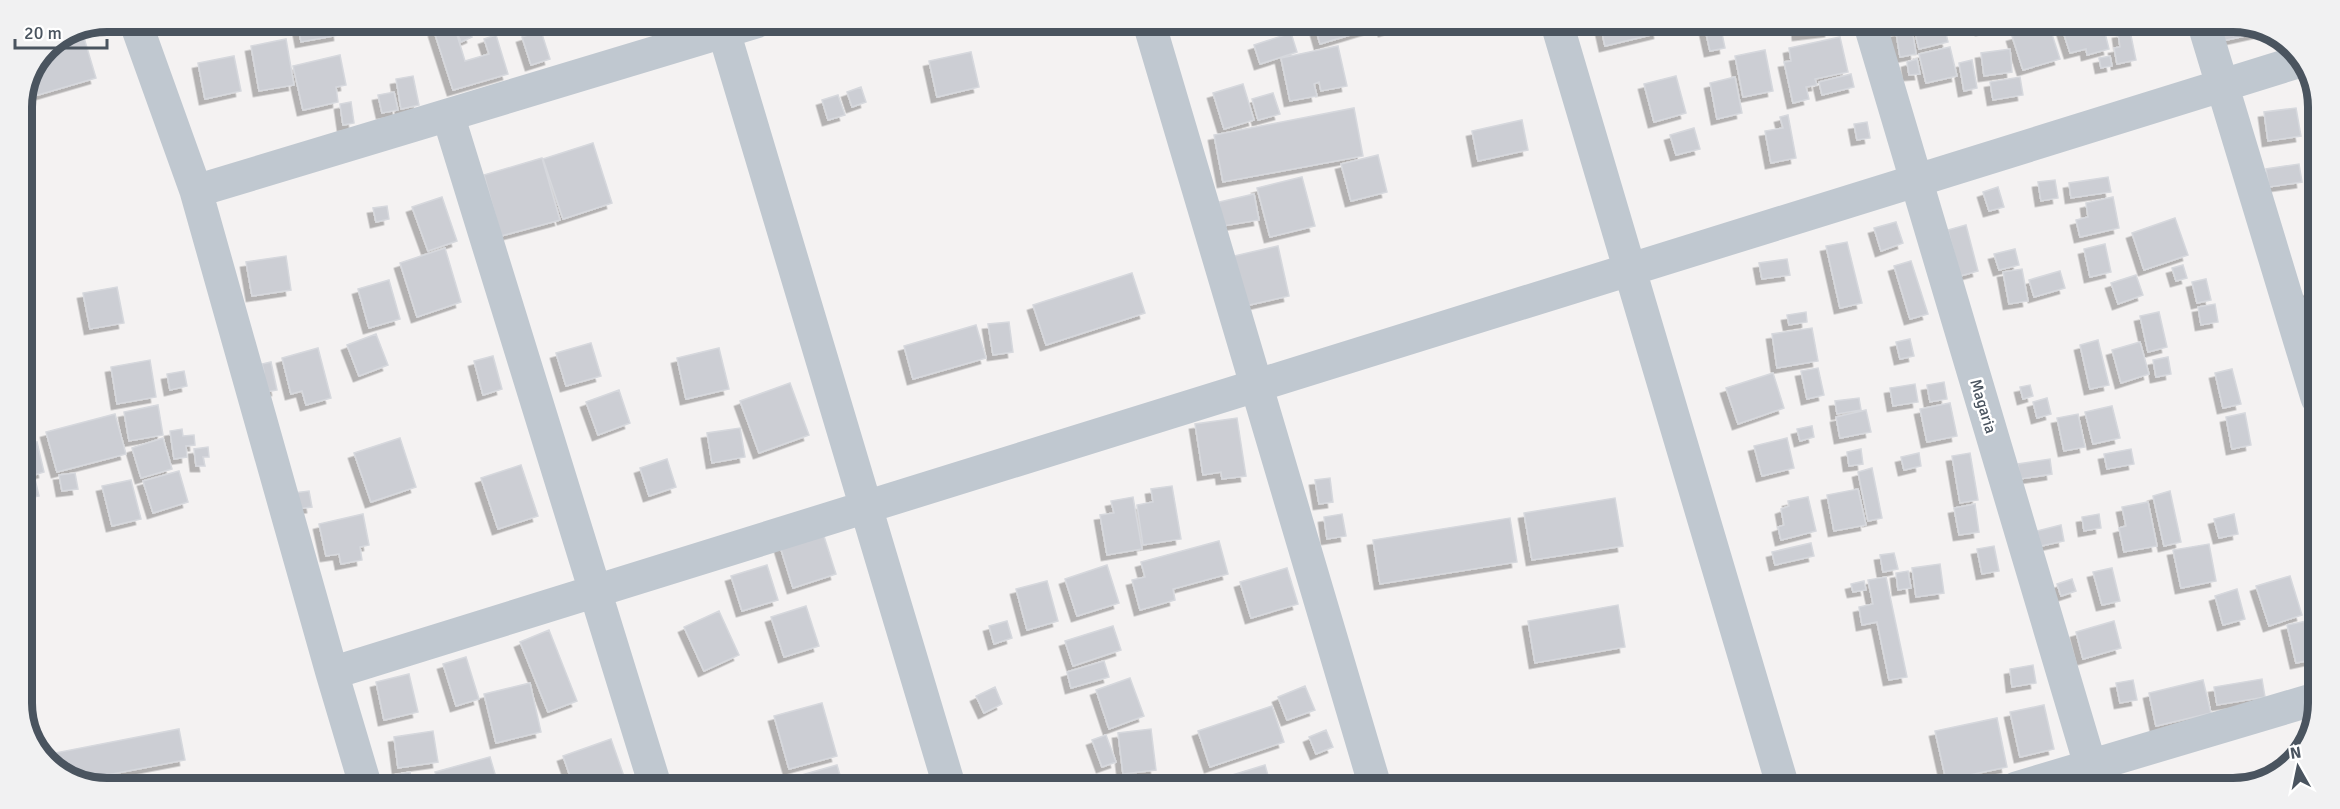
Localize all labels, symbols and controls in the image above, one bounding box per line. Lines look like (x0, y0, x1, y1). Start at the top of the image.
scale bar (15, 12, 106, 50)
text: 20 m (24, 22, 62, 44)
street label: Magaria (1965, 377, 2001, 436)
north arrow (2268, 737, 2328, 797)
text: N (2289, 742, 2303, 764)

